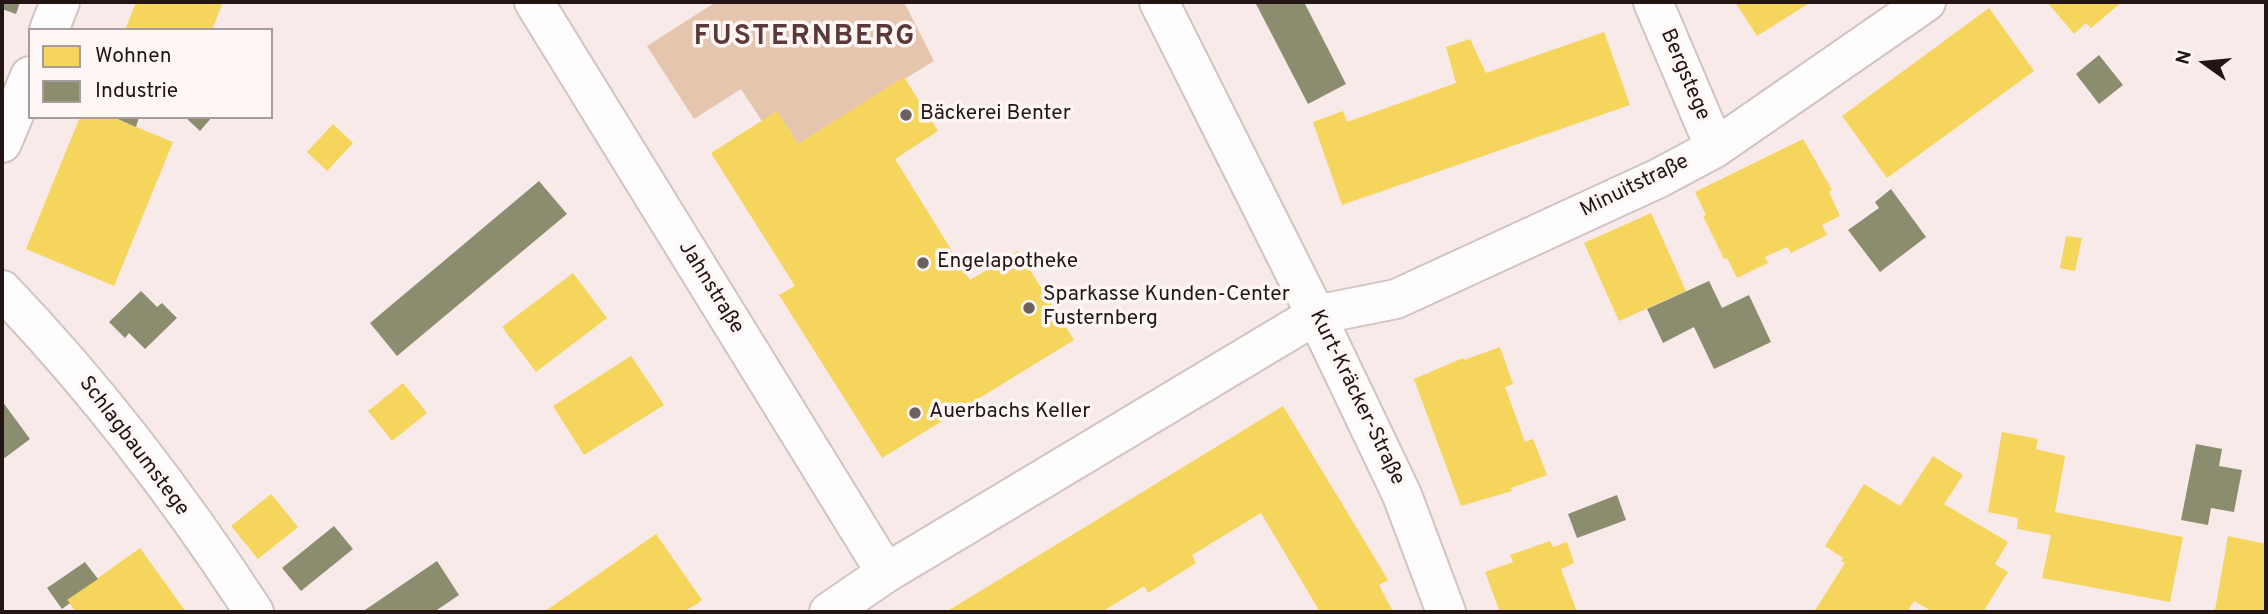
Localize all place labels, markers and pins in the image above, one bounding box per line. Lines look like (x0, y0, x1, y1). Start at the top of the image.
place label: Bäckerei Benter (920, 102, 1071, 128)
marker: Bäckerei Benter (898, 107, 914, 123)
place label: Engelapotheke (937, 250, 1078, 276)
marker: Engelapotheke (915, 255, 931, 271)
place label: Sparkasse Kunden-Center Fusternberg (1043, 283, 1290, 333)
marker: Sparkasse Kunden-Center Fusternberg (1021, 300, 1037, 316)
place label: Auerbachs Keller (929, 400, 1090, 426)
marker: Auerbachs Keller (907, 405, 923, 421)

